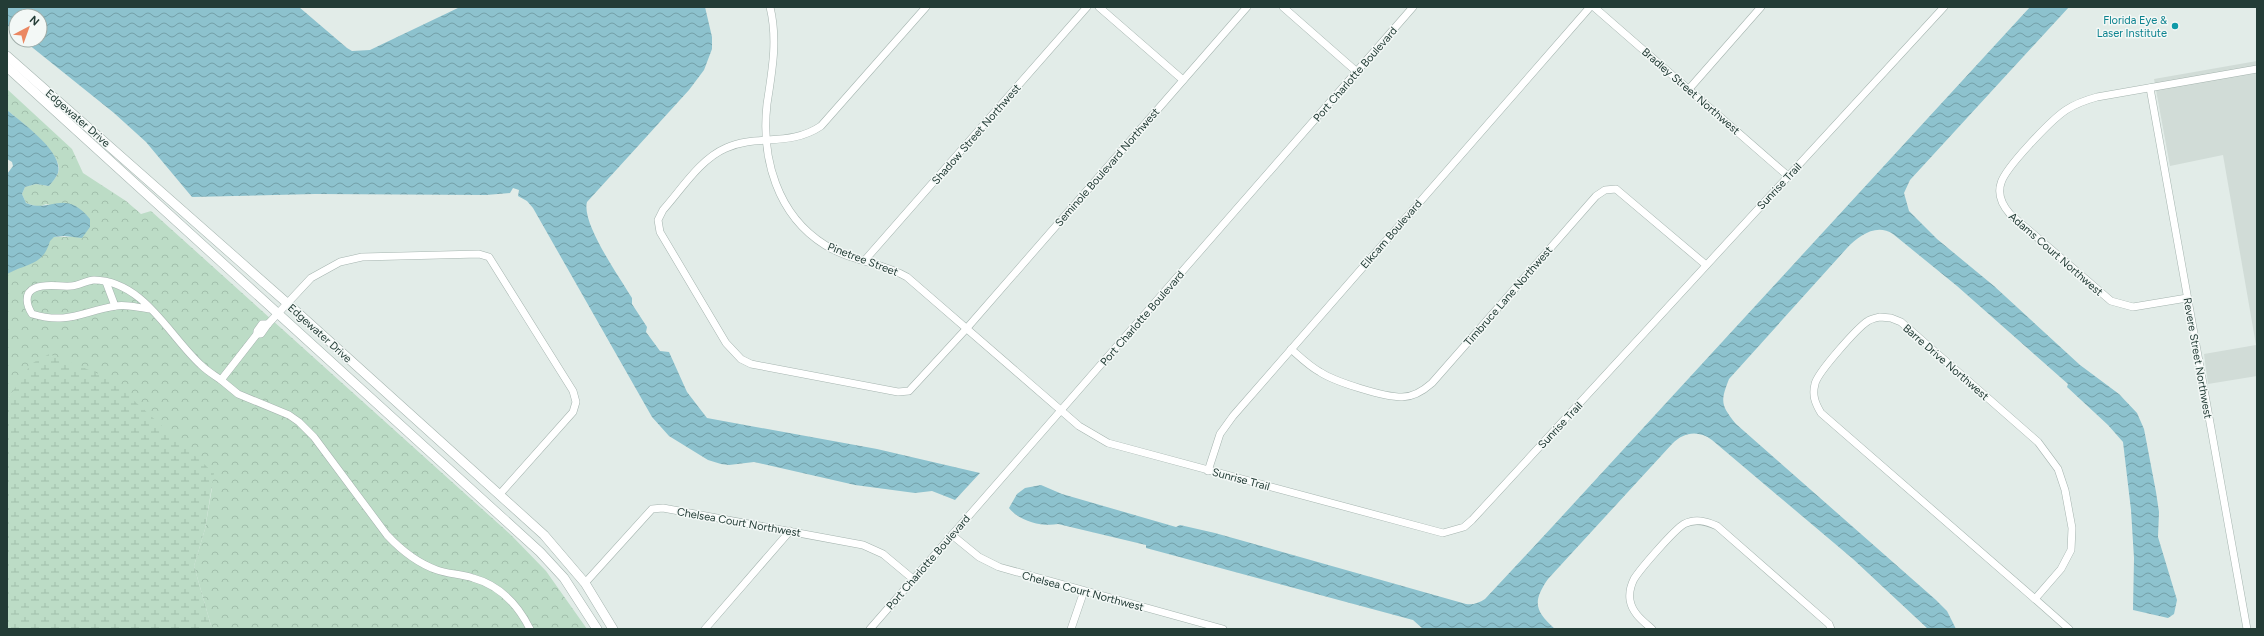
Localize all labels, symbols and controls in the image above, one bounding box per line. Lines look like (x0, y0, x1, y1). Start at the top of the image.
north arrow (8, 8, 48, 48)
text: N (27, 13, 42, 29)
place label: Florida Eye & Laser Institute (2097, 14, 2167, 40)
marker: Florida Eye & Laser Institute (2170, 21, 2180, 31)
street label: Port Charlotte Boulevard (1311, 24, 1400, 124)
street label: Bradley Street Northwest (1639, 45, 1742, 137)
street label: Shadow Street Northwest (929, 82, 1023, 187)
street label: Edgewater Drive (43, 87, 113, 150)
street label: Seminole Boulevard Northwest (1052, 105, 1162, 229)
street label: Sunrise Trail (1754, 160, 1804, 212)
street label: Elkcam Boulevard (1358, 197, 1425, 271)
street label: Adams Court Northwest (2006, 210, 2105, 299)
street label: Pinetree Street (826, 240, 900, 279)
street label: Timbruce Lane Northwest (1462, 244, 1555, 349)
street label: Port Charlotte Boulevard (1098, 268, 1187, 368)
street label: Revere Street Northwest (2180, 296, 2215, 420)
street label: Edgewater Drive (285, 301, 354, 365)
street label: Barre Drive Northwest (1900, 322, 1991, 403)
street label: Sunrise Trail (1535, 399, 1585, 451)
street label: Sunrise Trail (1211, 466, 1271, 493)
street label: Chelsea Court Northwest (676, 505, 802, 540)
street label: Port Charlotte Boulevard (884, 512, 973, 612)
street label: Chelsea Court Northwest (1021, 569, 1145, 614)

